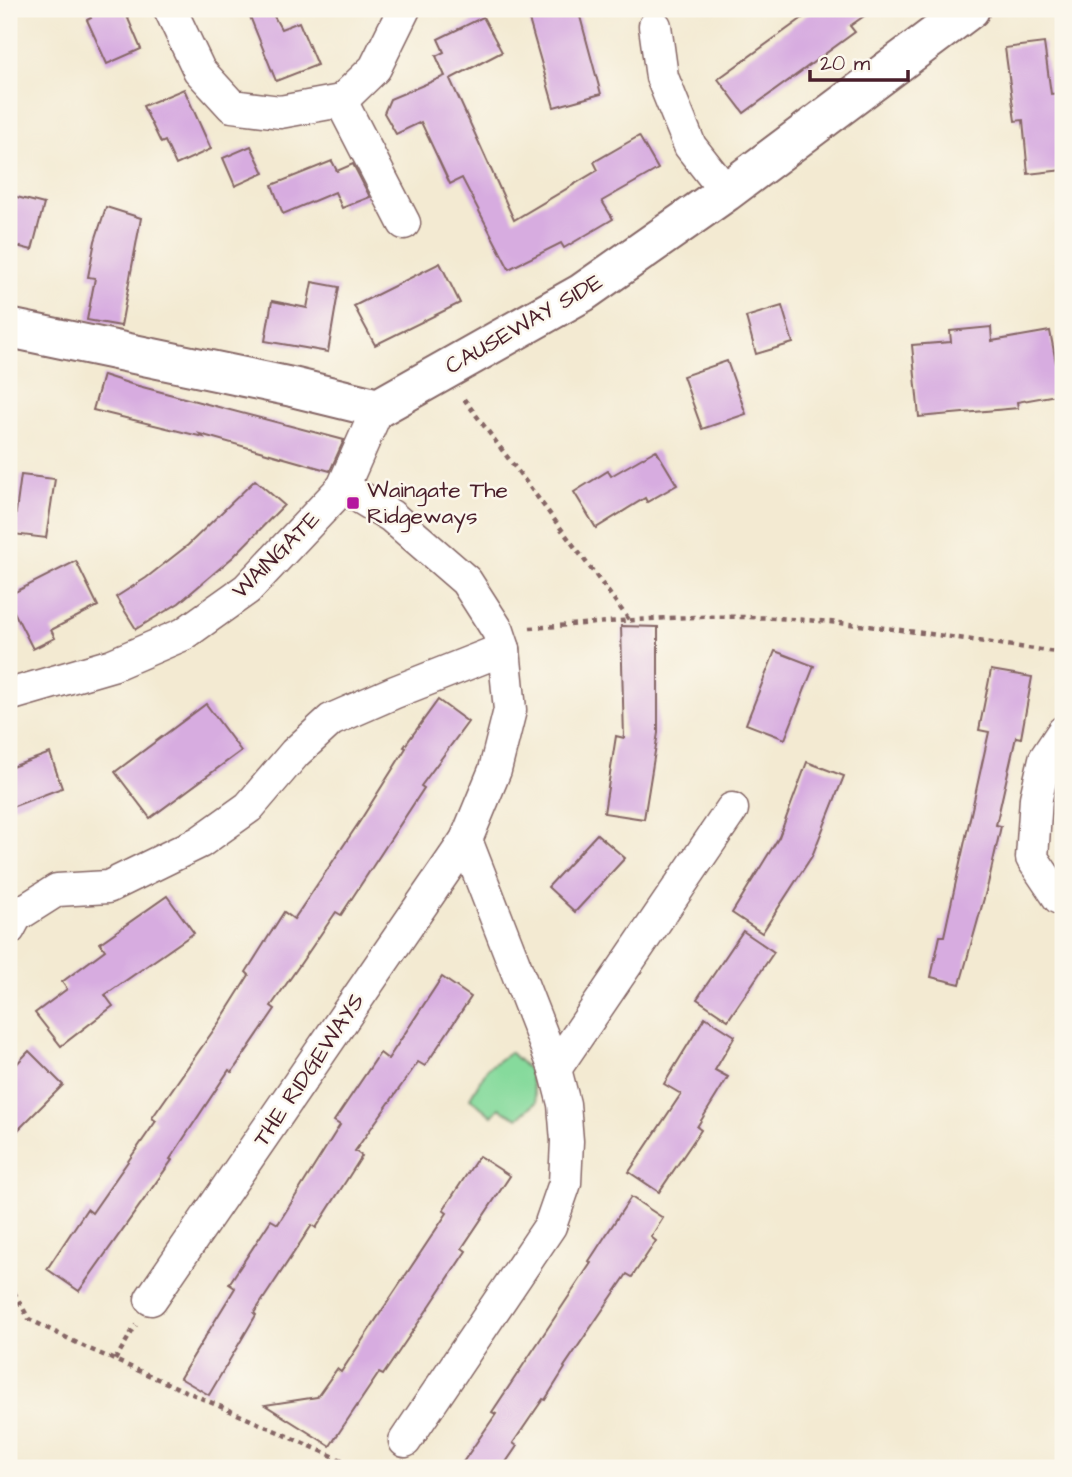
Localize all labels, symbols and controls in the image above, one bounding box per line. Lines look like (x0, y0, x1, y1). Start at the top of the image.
scale bar (810, 38, 908, 82)
text: 20 m (820, 49, 871, 78)
street label: CAUSEWAY SIDE (439, 266, 609, 382)
place label: Waingate The Ridgeways (367, 474, 508, 533)
marker: Waingate The Ridgeways (345, 495, 361, 511)
street label: WAINGATE (225, 504, 327, 606)
street label: THE RIDGEWAYS (246, 987, 372, 1153)

